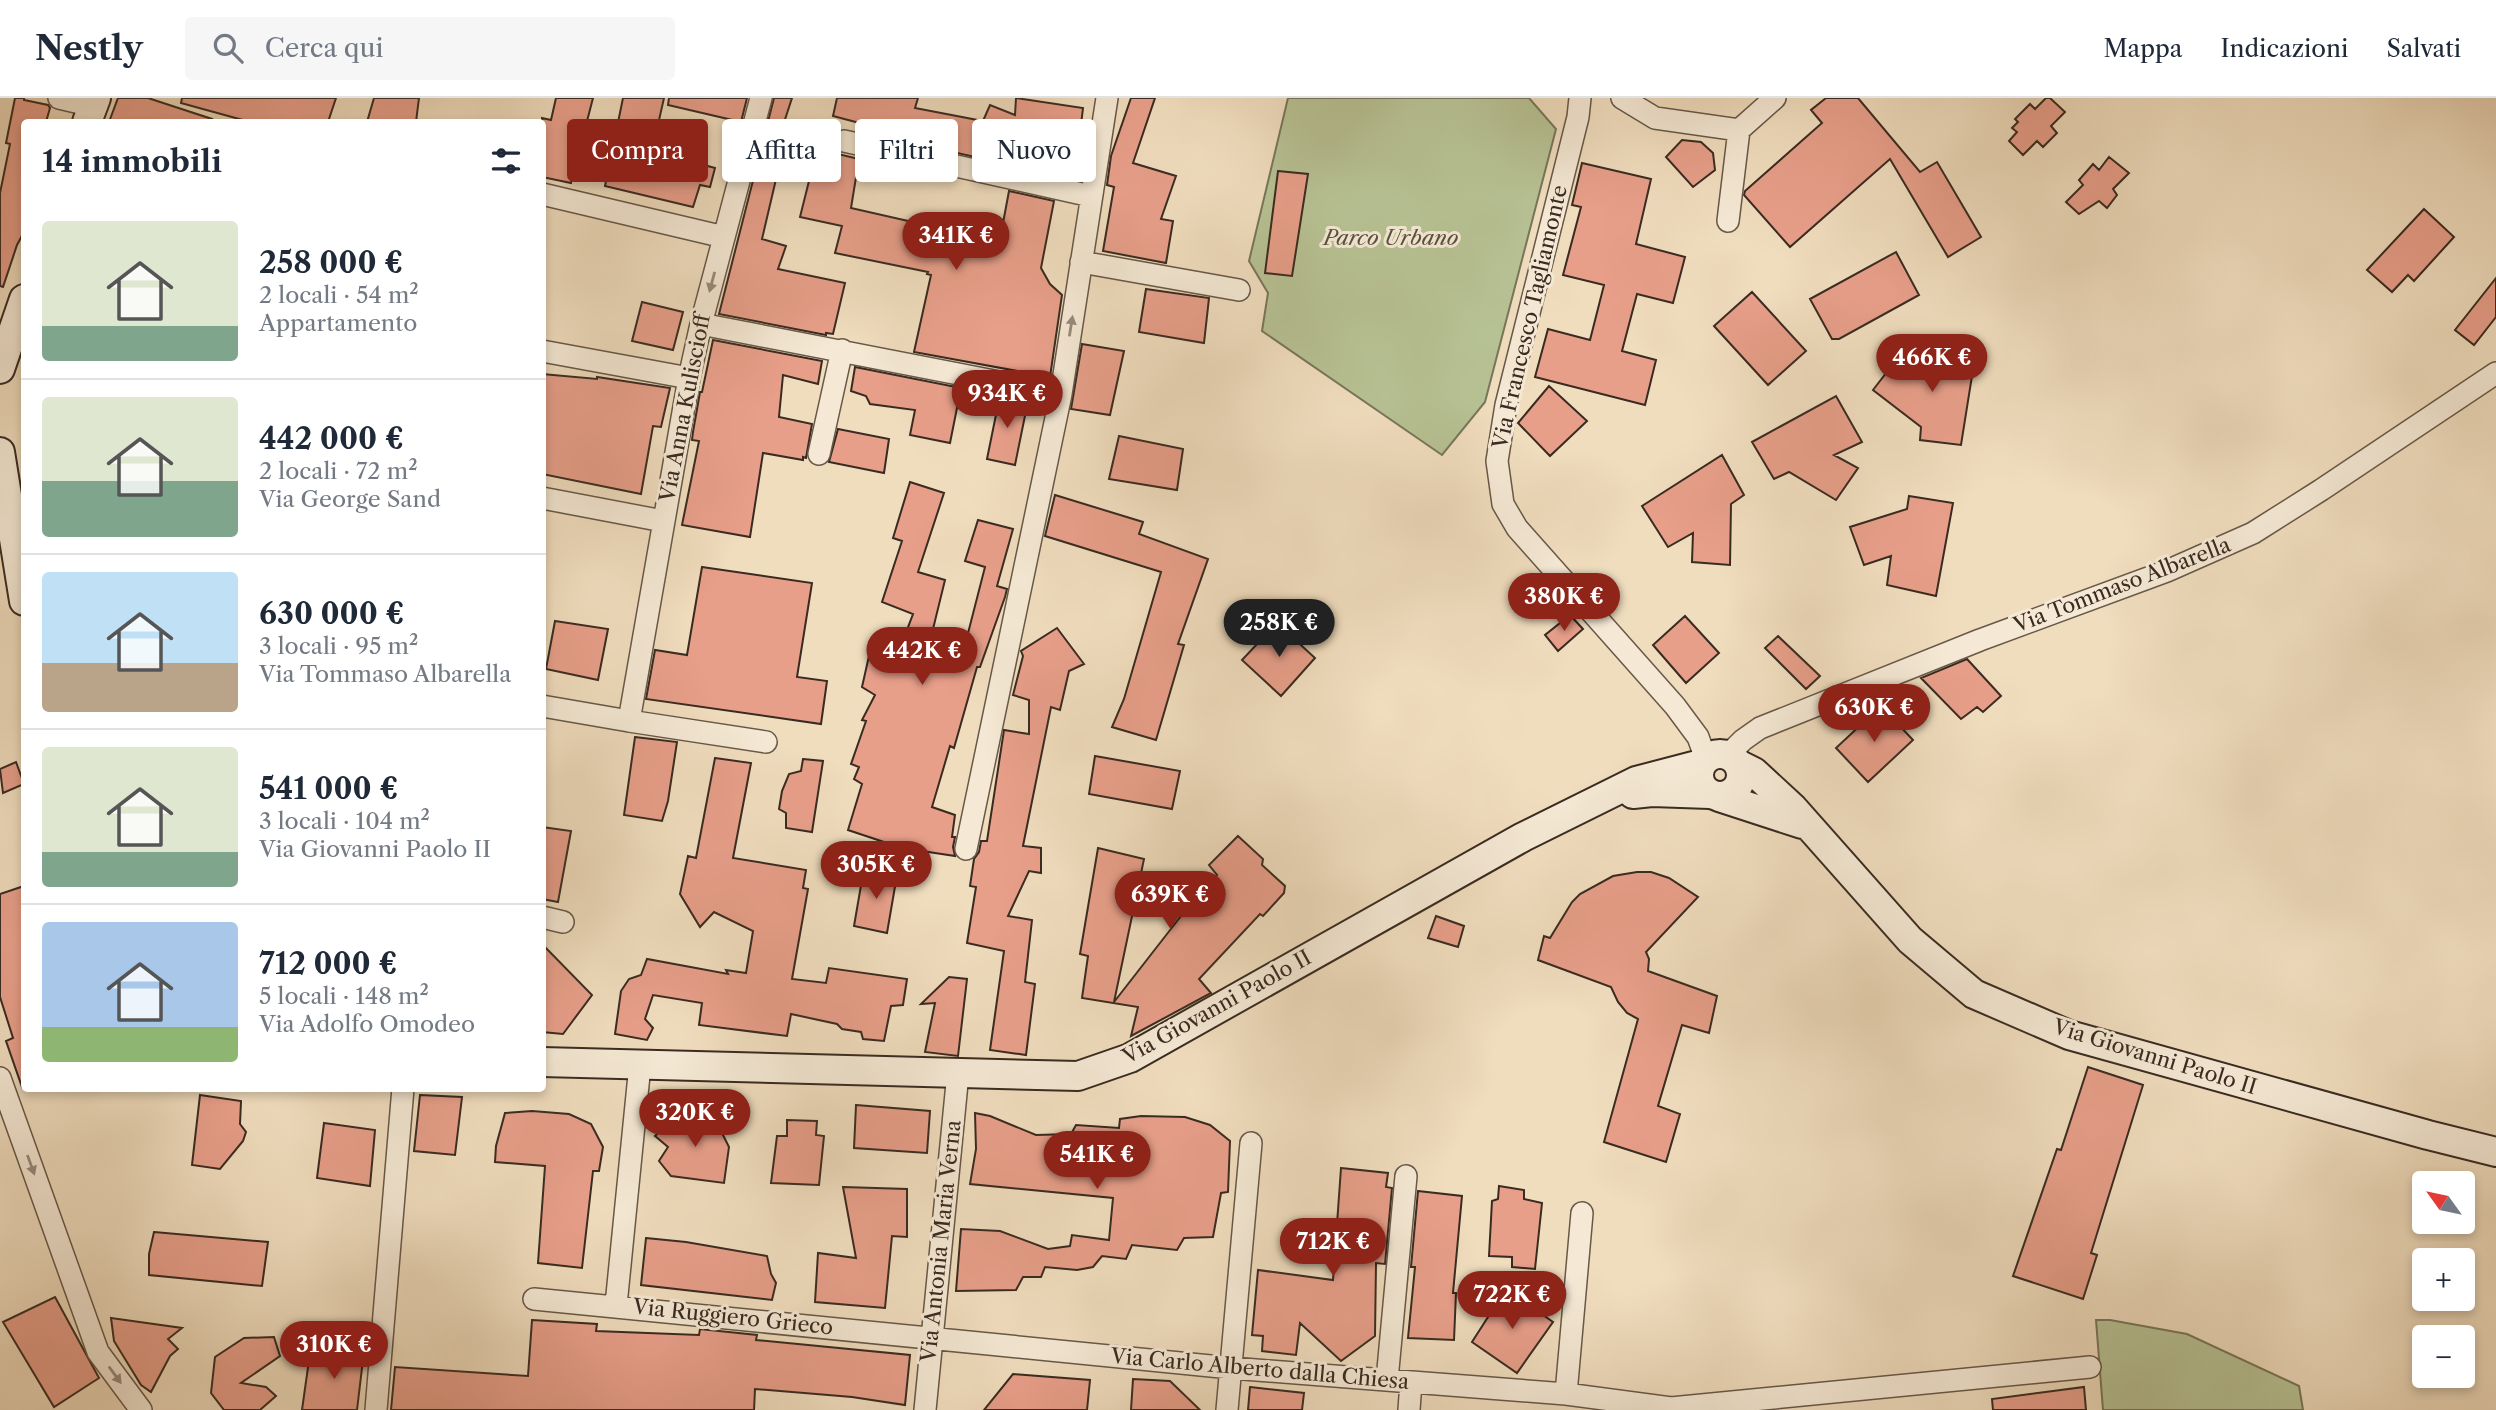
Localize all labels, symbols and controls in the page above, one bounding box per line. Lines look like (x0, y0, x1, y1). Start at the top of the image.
search box (185, 17, 675, 80)
text: Nestly (35, 28, 143, 69)
icon: search (209, 29, 247, 67)
text: Cerca qui (265, 32, 384, 64)
text: Mappa (2103, 34, 2182, 63)
text: Indicazioni (2220, 34, 2348, 63)
text: Salvati (2386, 34, 2461, 63)
chip: Compra (567, 119, 708, 182)
chip: Affitta (722, 119, 841, 182)
chip: Filtri (855, 119, 958, 182)
chip: Nuovo (972, 119, 1096, 182)
icon: filters (487, 142, 525, 180)
text: 14 immobili (42, 143, 222, 180)
street label: Via Francesco Tagliamonte (1487, 183, 1572, 452)
pin: 341K € (899, 212, 1013, 272)
text: 341K € (918, 221, 994, 249)
park label: Parco Urbano (1322, 225, 1459, 250)
text: 258 000 € (259, 244, 403, 281)
icon: home (98, 249, 182, 333)
one-way arrow (706, 272, 717, 294)
text: 2 locali · 54 m² (259, 281, 419, 309)
text: Appartamento (259, 309, 417, 337)
street label: Via Anna Kuliscioff (654, 309, 715, 505)
one-way arrow (1066, 315, 1077, 337)
pin: 466K € (1875, 334, 1989, 394)
text: 466K € (1892, 343, 1972, 371)
pin: 934K € (950, 370, 1064, 430)
text: 934K € (968, 379, 1046, 407)
text: 442 000 € (259, 420, 404, 457)
icon: home (98, 425, 182, 509)
text: 2 locali · 72 m² (259, 457, 418, 485)
text: Via George Sand (259, 485, 441, 513)
street label: Via Tommaso Albarella (2009, 531, 2235, 638)
pin: 380K € (1507, 574, 1621, 633)
text: 380K € (1524, 582, 1604, 610)
text: 630 000 € (259, 595, 404, 632)
icon: home (98, 600, 182, 684)
pin: 258K € (1222, 600, 1336, 659)
text: 258K € (1240, 608, 1318, 636)
pin: 442K € (865, 628, 979, 687)
text: 3 locali · 95 m² (259, 632, 418, 660)
text: 442K € (882, 636, 962, 664)
text: Via Tommaso Albarella (259, 660, 511, 688)
pin: 630K € (1817, 684, 1931, 744)
text: 630K € (1834, 693, 1914, 721)
text: 541 000 € (259, 770, 398, 807)
icon: home (98, 775, 182, 859)
text: 3 locali · 104 m² (259, 807, 430, 835)
text: Via Giovanni Paolo II (259, 835, 491, 863)
pin: 305K € (819, 842, 933, 901)
text: 305K € (837, 850, 915, 878)
pin: 639K € (1113, 872, 1227, 931)
text: 639K € (1131, 880, 1209, 908)
street label: Via Giovanni Paolo II (1117, 944, 1315, 1069)
text: 712 000 € (259, 945, 397, 982)
icon: home (98, 950, 182, 1034)
text: 5 locali · 148 m² (259, 982, 429, 1010)
text: Via Adolfo Omodeo (259, 1010, 475, 1038)
street label: Via Giovanni Paolo II (2049, 1013, 2260, 1099)
pin: 320K € (638, 1090, 752, 1149)
text: 320K € (655, 1098, 735, 1126)
street label: Via Antonia Maria Verna (915, 1118, 966, 1364)
pin: 541K € (1040, 1132, 1154, 1191)
text: 541K € (1060, 1140, 1134, 1168)
one-way arrow (26, 1155, 37, 1176)
north arrow (2412, 1171, 2474, 1234)
map controls (2412, 1171, 2475, 1388)
pin: 712K € (1276, 1218, 1390, 1278)
text: 712K € (1296, 1227, 1370, 1255)
button: + (2412, 1248, 2475, 1311)
pin: 722K € (1455, 1272, 1569, 1331)
text: 722K € (1473, 1280, 1551, 1308)
street label: Via Ruggiero Grieco (631, 1293, 834, 1339)
pin: 310K € (277, 1322, 391, 1381)
button: − (2412, 1325, 2475, 1388)
text: 310K € (296, 1330, 372, 1358)
street label: Via Carlo Alberto dalla Chiesa (1109, 1343, 1411, 1394)
one-way arrow (108, 1366, 122, 1384)

